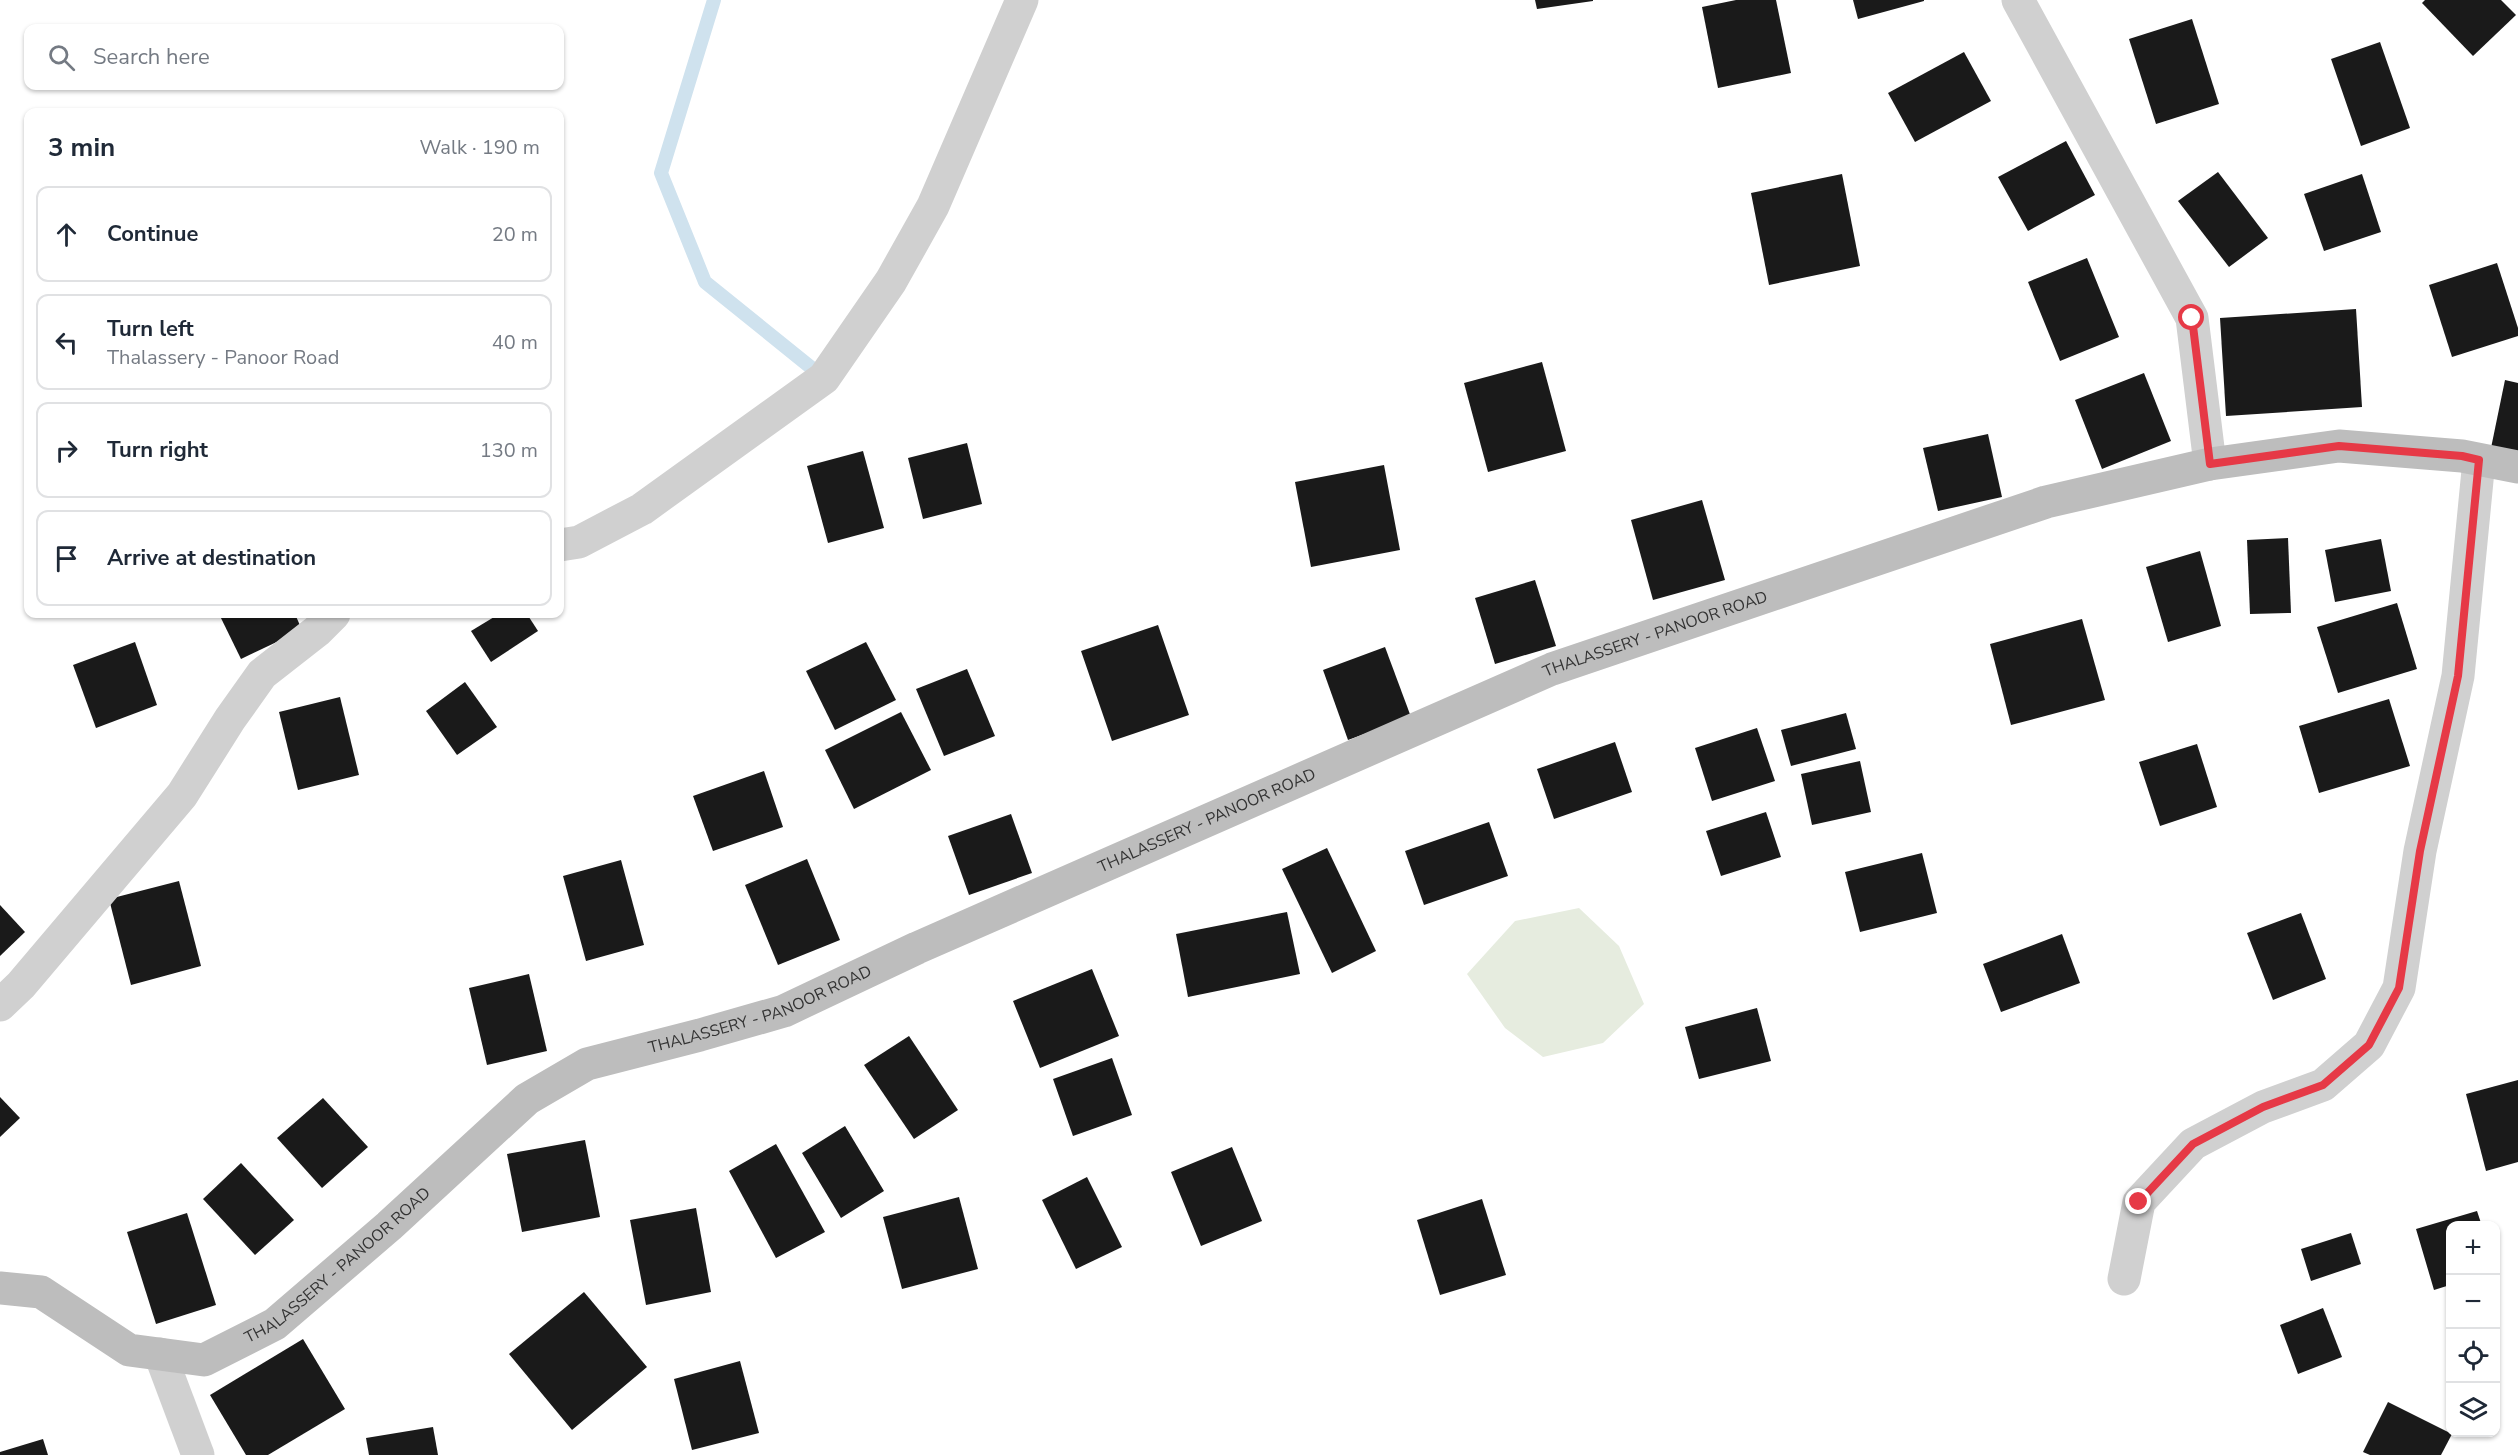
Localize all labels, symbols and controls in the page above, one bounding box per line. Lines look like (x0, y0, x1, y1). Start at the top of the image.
search box (24, 24, 564, 90)
icon: search (45, 41, 78, 74)
text: Search here (93, 42, 210, 72)
text: 3 min (48, 130, 115, 165)
text: Walk · 190 m (420, 134, 540, 161)
icon: ahead (50, 218, 83, 251)
text: Continue (107, 219, 198, 249)
text: 20 m (492, 221, 538, 248)
route start (2178, 304, 2204, 330)
text: Turn left (107, 314, 194, 344)
icon: left (50, 326, 83, 359)
text: 40 m (492, 329, 538, 356)
text: Thalassery - Panoor Road (107, 344, 339, 371)
icon: right (50, 434, 83, 467)
text: Turn right (107, 435, 208, 465)
text: 130 m (480, 437, 538, 464)
icon: arrive (50, 542, 83, 575)
text: Arrive at destination (107, 543, 316, 573)
street label: THALASSERY - PANOOR ROAD (1539, 586, 1771, 683)
street label: THALASSERY - PANOOR ROAD (1094, 763, 1319, 878)
street label: THALASSERY - PANOOR ROAD (646, 960, 875, 1059)
street label: THALASSERY - PANOOR ROAD (241, 1182, 435, 1349)
route end (2125, 1188, 2151, 1214)
map controls (2446, 1221, 2500, 1437)
button: + (2446, 1221, 2500, 1275)
button: − (2446, 1275, 2500, 1329)
button: locate (2446, 1329, 2500, 1383)
button: layers (2446, 1383, 2500, 1437)

